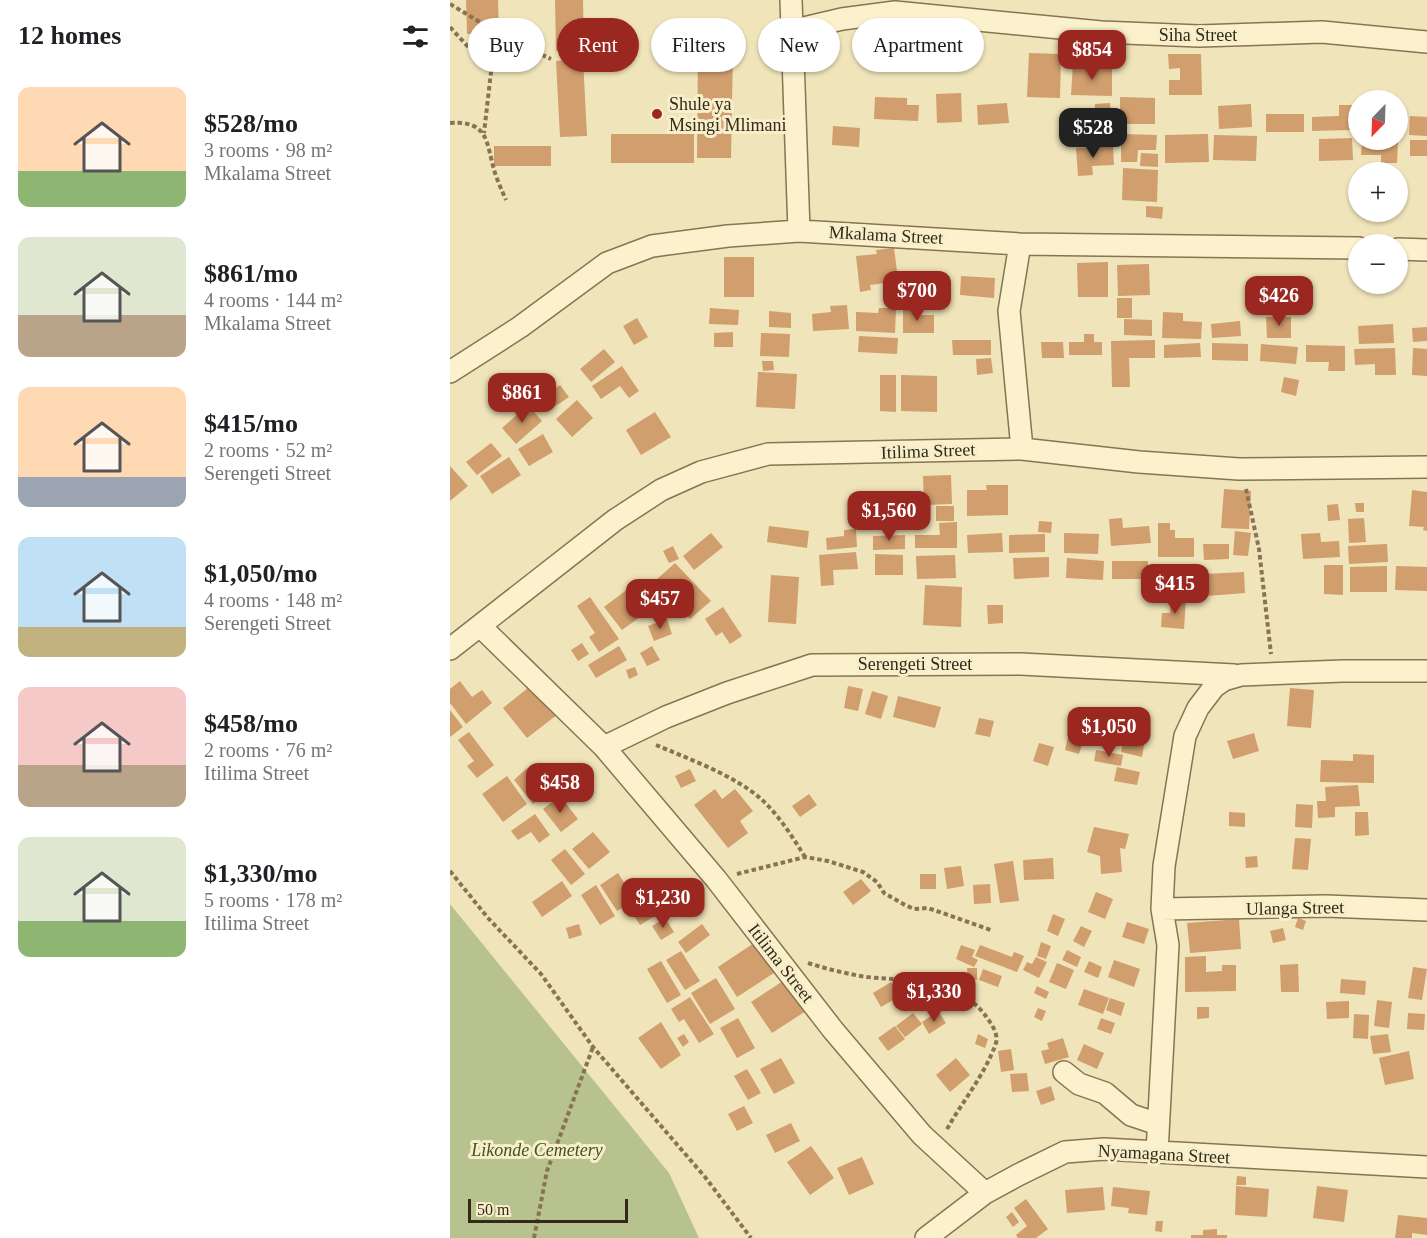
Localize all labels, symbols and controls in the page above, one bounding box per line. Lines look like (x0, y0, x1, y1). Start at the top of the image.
chip: Buy (468, 18, 545, 72)
chip: Rent (557, 18, 639, 72)
chip: Filters (651, 18, 746, 72)
chip: New (758, 18, 840, 72)
chip: Apartment (852, 18, 984, 72)
icon: filters (399, 20, 432, 53)
text: 12 homes (18, 21, 121, 50)
street label: Siha Street (1159, 25, 1237, 45)
pin: $854 (1056, 30, 1128, 81)
text: $854 (1072, 38, 1112, 60)
north arrow (1348, 90, 1408, 150)
map controls (1348, 90, 1408, 294)
place label: Shule ya Msingi Mlimani (669, 94, 787, 135)
marker: Shule ya Msingi Mlimani (650, 107, 664, 121)
pin: $528 (1057, 108, 1129, 159)
text: $528/mo (204, 109, 298, 138)
icon: home (66, 111, 138, 183)
text: $528 (1073, 116, 1113, 138)
text: 3 rooms · 98 m² (204, 139, 332, 161)
text: Mkalama Street (204, 162, 331, 184)
button: + (1348, 162, 1408, 222)
street label: Mkalama Street (828, 222, 944, 248)
button: − (1348, 234, 1408, 294)
text: $861/mo (204, 259, 298, 288)
icon: home (66, 261, 138, 333)
pin: $700 (881, 271, 953, 322)
pin: $426 (1243, 276, 1315, 327)
text: $700 (897, 279, 937, 301)
text: $426 (1259, 284, 1299, 306)
text: 4 rooms · 144 m² (204, 289, 342, 311)
text: Mkalama Street (204, 312, 331, 334)
pin: $861 (486, 373, 558, 424)
text: $861 (502, 381, 542, 403)
text: $415/mo (204, 409, 298, 438)
icon: home (66, 411, 138, 483)
text: 2 rooms · 52 m² (204, 439, 332, 461)
street label: Itilima Street (880, 439, 976, 463)
text: Serengeti Street (204, 462, 331, 484)
pin: $1,560 (840, 491, 938, 542)
text: $1,560 (862, 499, 917, 521)
text: $1,050/mo (204, 559, 317, 588)
icon: home (66, 561, 138, 633)
pin: $415 (1139, 564, 1211, 615)
text: $415 (1155, 572, 1195, 594)
pin: $457 (624, 579, 696, 630)
text: $457 (640, 587, 680, 609)
text: 4 rooms · 148 m² (204, 589, 342, 611)
text: Serengeti Street (204, 612, 331, 634)
street label: Serengeti Street (858, 654, 972, 674)
pin: $1,050 (1060, 707, 1158, 758)
text: $458/mo (204, 709, 298, 738)
icon: home (66, 711, 138, 783)
text: $1,050 (1082, 715, 1137, 737)
text: 2 rooms · 76 m² (204, 739, 332, 761)
text: Itilima Street (204, 762, 309, 784)
pin: $458 (524, 763, 596, 814)
text: $458 (540, 771, 580, 793)
text: $1,330/mo (204, 859, 317, 888)
icon: home (66, 861, 138, 933)
pin: $1,230 (614, 878, 712, 929)
text: $1,230 (636, 886, 691, 908)
text: 5 rooms · 178 m² (204, 889, 342, 911)
street label: Ulanga Street (1246, 897, 1344, 919)
text: Itilima Street (204, 912, 309, 934)
street label: Itilima Street (744, 920, 818, 1006)
pin: $1,330 (885, 972, 983, 1023)
text: $1,330 (907, 980, 962, 1002)
park label: Likonde Cemetery (470, 1140, 603, 1160)
street label: Nyamagana Street (1097, 1141, 1231, 1167)
scale bar (468, 1196, 628, 1224)
text: 50 m (477, 1201, 509, 1218)

